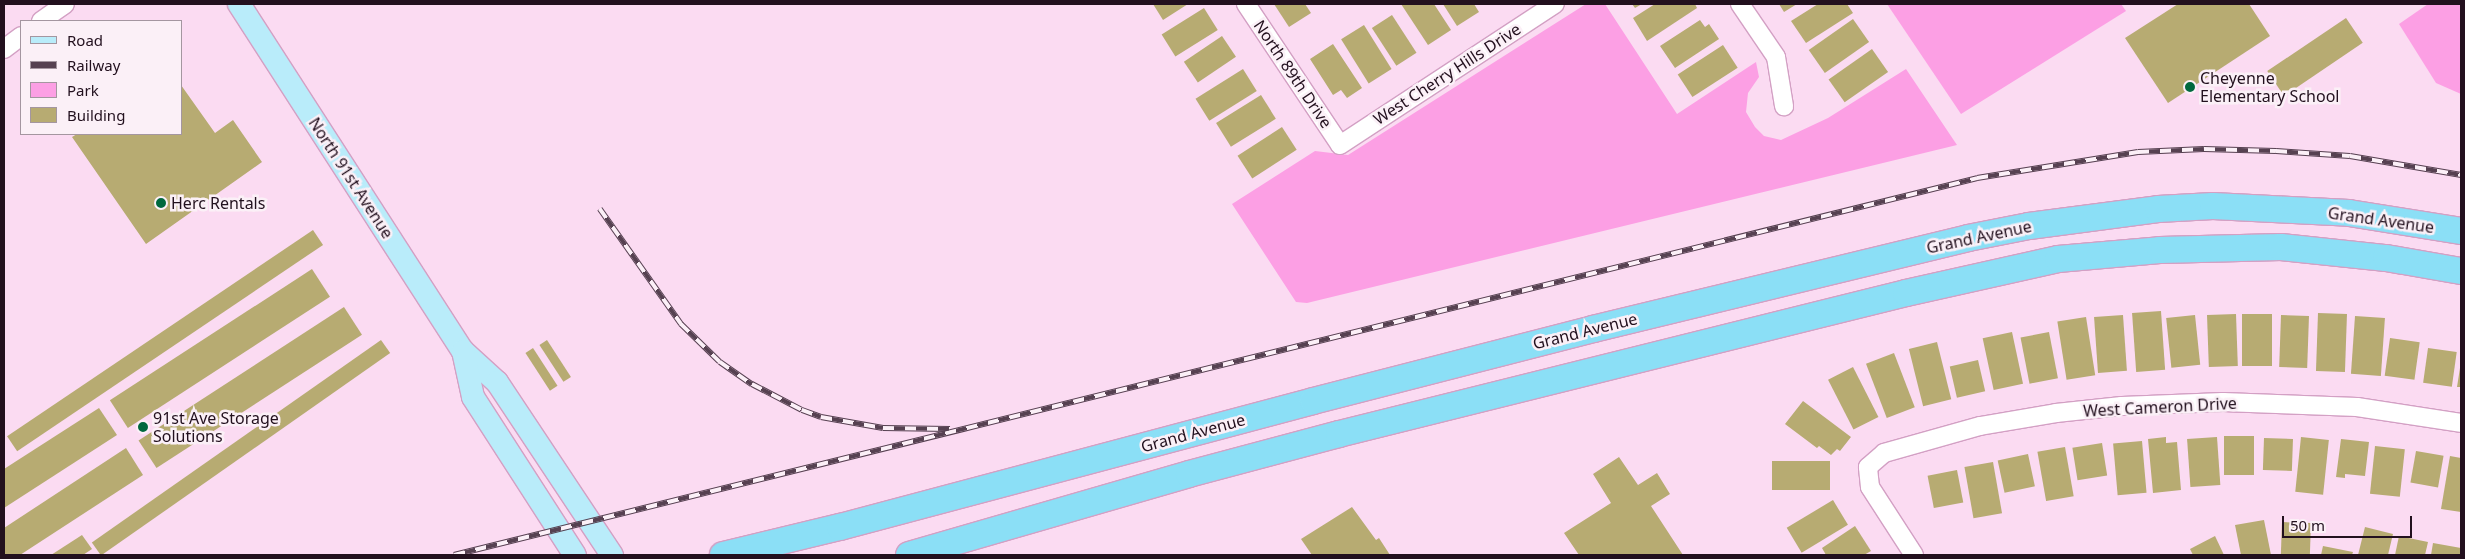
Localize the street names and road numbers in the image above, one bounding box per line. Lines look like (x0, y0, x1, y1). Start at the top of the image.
street label: North 89th Drive (1250, 16, 1336, 132)
street label: West Cherry Hills Drive (1370, 19, 1524, 129)
street label: North 91st Avenue (305, 114, 397, 242)
street label: Grand Avenue (2327, 203, 2435, 237)
street label: Grand Avenue (1925, 216, 2033, 258)
street label: Grand Avenue (1531, 309, 1639, 353)
street label: West Cameron Drive (2083, 393, 2237, 421)
street label: Grand Avenue (1139, 410, 1247, 456)

